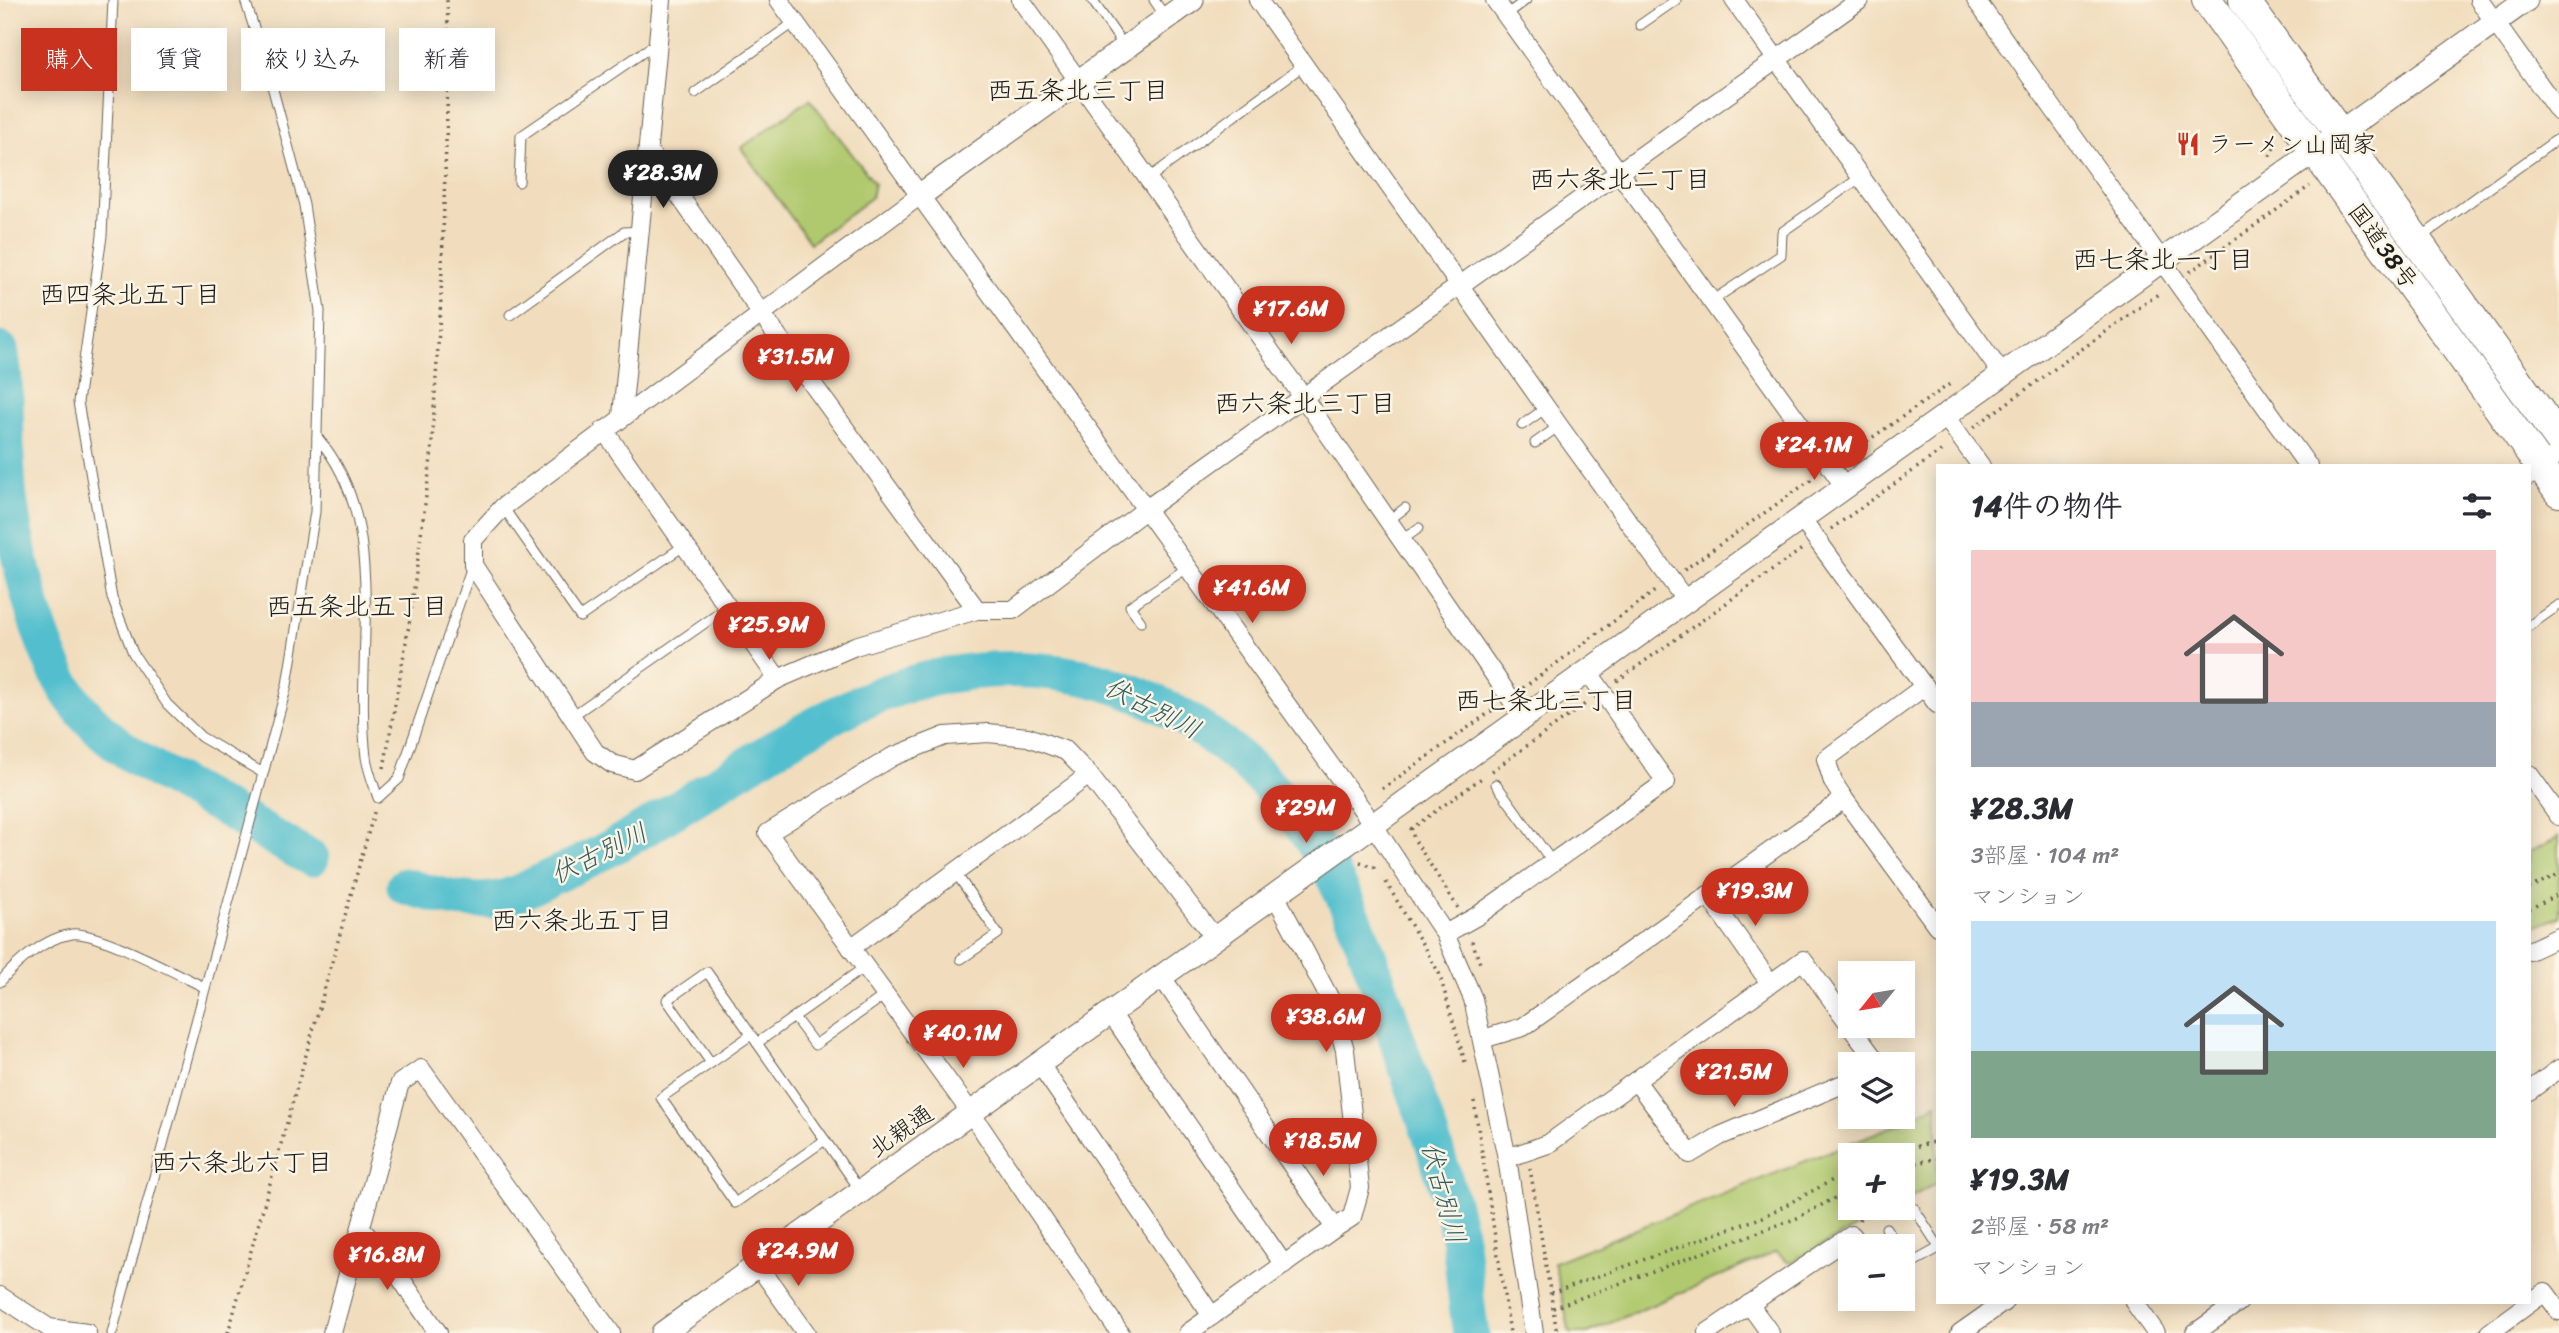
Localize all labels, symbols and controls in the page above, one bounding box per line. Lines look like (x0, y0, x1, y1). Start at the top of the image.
chip: 購入 (21, 28, 117, 91)
chip: 賃貸 (131, 28, 227, 91)
chip: 絞り込み (241, 28, 385, 91)
chip: 新着 (399, 28, 495, 91)
district label: 西五条北三丁目 (987, 67, 1169, 113)
place label: ラーメン山岡家 (2208, 123, 2376, 165)
restaurant icon: ラーメン山岡家 (2174, 130, 2202, 158)
pin: ¥28.3M (606, 150, 720, 210)
text: ¥28.3M (624, 152, 702, 193)
district label: 西六条北二丁目 (1529, 156, 1711, 202)
street label: 国道38号 (2337, 193, 2429, 299)
district label: 西七条北一丁目 (2072, 236, 2254, 282)
district label: 西四条北五丁目 (39, 271, 221, 317)
pin: ¥17.6M (1234, 286, 1348, 346)
text: ¥17.6M (1254, 288, 1328, 329)
pin: ¥31.5M (739, 334, 853, 394)
text: ¥31.5M (758, 336, 834, 377)
district label: 西六条北三丁目 (1214, 380, 1396, 426)
pin: ¥24.1M (1757, 422, 1871, 482)
text: ¥24.1M (1776, 424, 1852, 465)
text: 14件の物件 (1971, 479, 2123, 533)
icon: filters (2458, 487, 2496, 525)
pin: ¥41.6M (1195, 566, 1309, 625)
text: ¥41.6M (1214, 567, 1290, 608)
district label: 西五条北五丁目 (266, 583, 448, 629)
icon: home (2171, 596, 2297, 722)
pin: ¥25.9M (712, 602, 826, 662)
text: ¥25.9M (729, 604, 809, 645)
water label: 伏古別川 (1096, 664, 1210, 752)
district label: 西七条北三丁目 (1455, 677, 1637, 723)
text: ¥28.3M (1971, 781, 2073, 835)
pin: ¥29M (1265, 786, 1347, 845)
text: ¥29M (1277, 787, 1335, 828)
water label: 伏古別川 (542, 810, 656, 896)
text: 3部屋 · 104 m² (1971, 835, 2119, 876)
pin: ¥19.3M (1698, 869, 1812, 928)
text: ¥19.3M (1717, 870, 1793, 911)
text: マンション (1971, 876, 2085, 917)
district label: 西六条北五丁目 (491, 897, 673, 943)
north arrow (1838, 961, 1914, 1038)
map controls (1838, 961, 1915, 1311)
icon: home (2171, 967, 2297, 1093)
pin: ¥38.6M (1269, 995, 1383, 1054)
text: ¥38.6M (1287, 996, 1365, 1037)
pin: ¥40.1M (906, 1010, 1020, 1070)
text: ¥40.1M (924, 1012, 1002, 1053)
pin: ¥21.5M (1677, 1050, 1791, 1109)
text: ¥21.5M (1696, 1051, 1772, 1092)
button: layers (1838, 1052, 1915, 1129)
street label: 北親通 (859, 1093, 943, 1169)
pin: ¥18.5M (1266, 1118, 1380, 1178)
text: ¥18.5M (1285, 1120, 1361, 1161)
water label: 伏古別川 (1408, 1137, 1480, 1249)
district label: 西六条北六丁目 (151, 1139, 333, 1185)
button: + (1838, 1143, 1915, 1220)
text: ¥19.3M (1971, 1152, 2069, 1206)
text: 2部屋 · 58 m² (1971, 1206, 2109, 1247)
pin: ¥24.9M (741, 1228, 855, 1288)
text: ¥24.9M (758, 1230, 838, 1271)
pin: ¥16.8M (330, 1232, 444, 1292)
text: ¥16.8M (349, 1234, 425, 1275)
button: − (1838, 1234, 1915, 1311)
text: マンション (1971, 1247, 2085, 1288)

